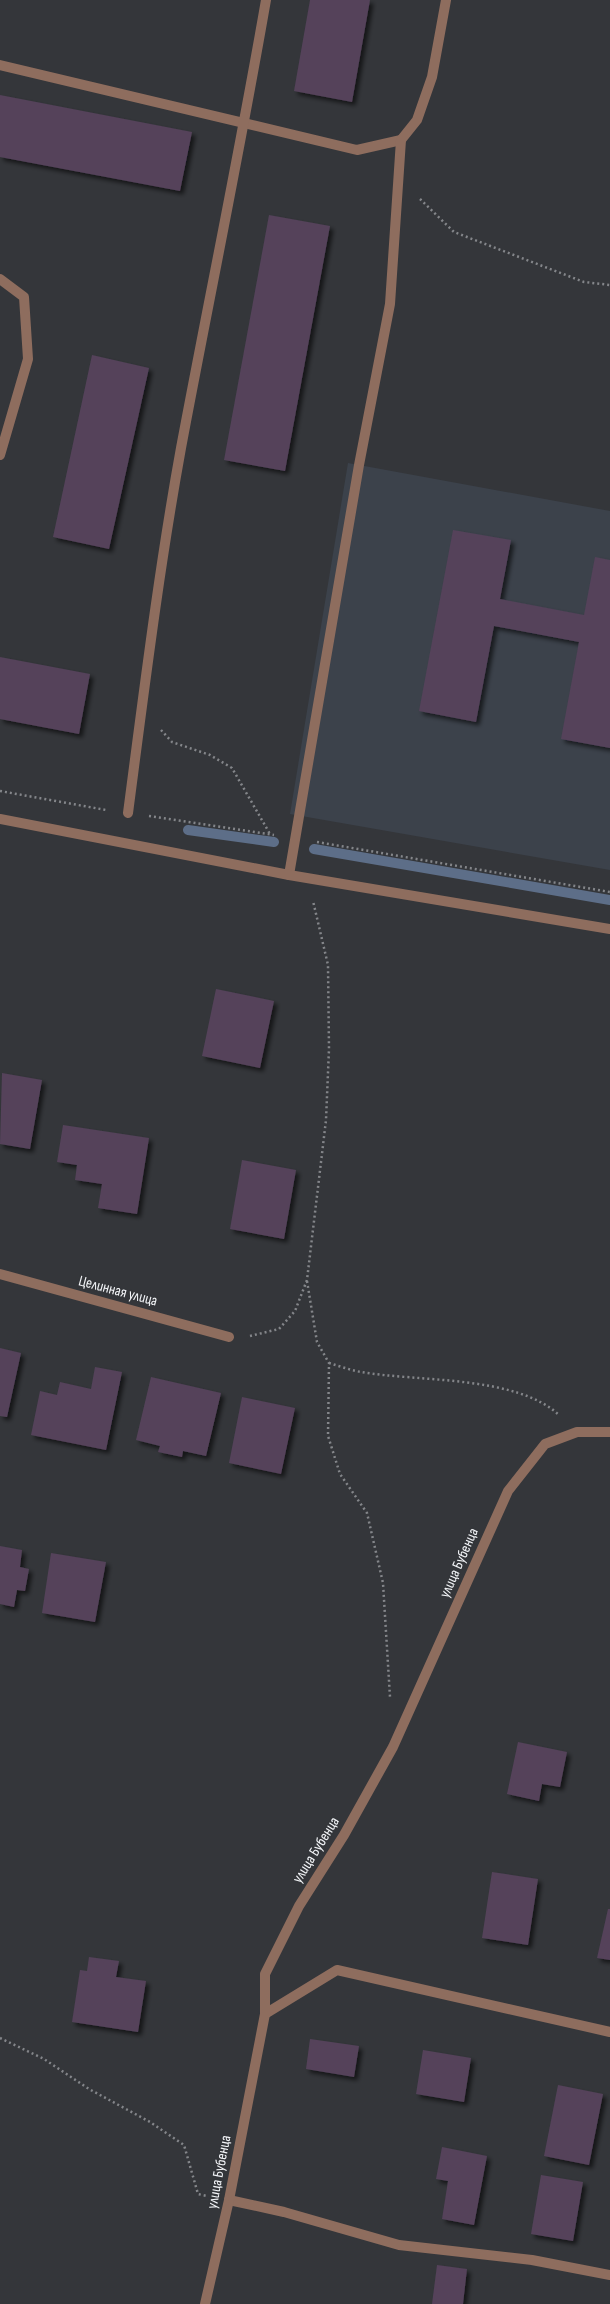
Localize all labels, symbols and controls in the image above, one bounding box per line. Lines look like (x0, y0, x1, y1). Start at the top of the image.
street label: Целинная улица (76, 1271, 160, 1311)
street label: улица Бубенца (435, 1525, 483, 1601)
street label: улица Бубенца (288, 1813, 344, 1887)
street label: улица Бубенца (203, 2133, 235, 2210)

